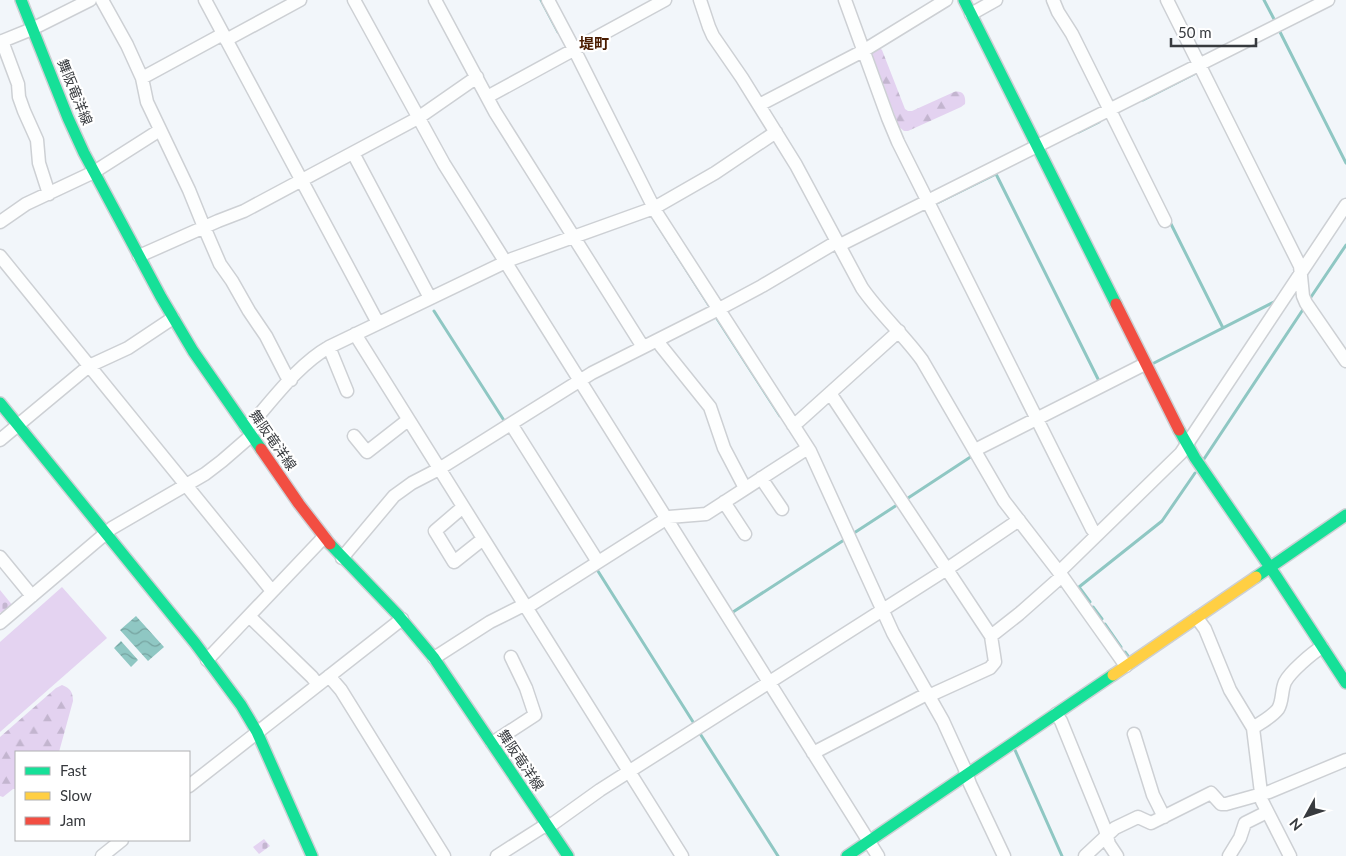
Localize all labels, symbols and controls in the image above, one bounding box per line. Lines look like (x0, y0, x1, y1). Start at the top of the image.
scale bar (1171, 15, 1256, 47)
text: 50 m (1178, 23, 1212, 41)
district label: 堤町 (579, 34, 609, 52)
street label: 舞阪竜洋線 (54, 56, 96, 127)
street label: 舞阪竜洋線 (246, 406, 300, 473)
street label: 舞阪竜洋線 (495, 726, 548, 793)
legend (15, 751, 190, 841)
text: Fast (60, 761, 87, 779)
text: Slow (60, 786, 92, 804)
north arrow (1281, 791, 1331, 841)
text: Jam (60, 811, 86, 829)
text: N (1286, 815, 1306, 834)

